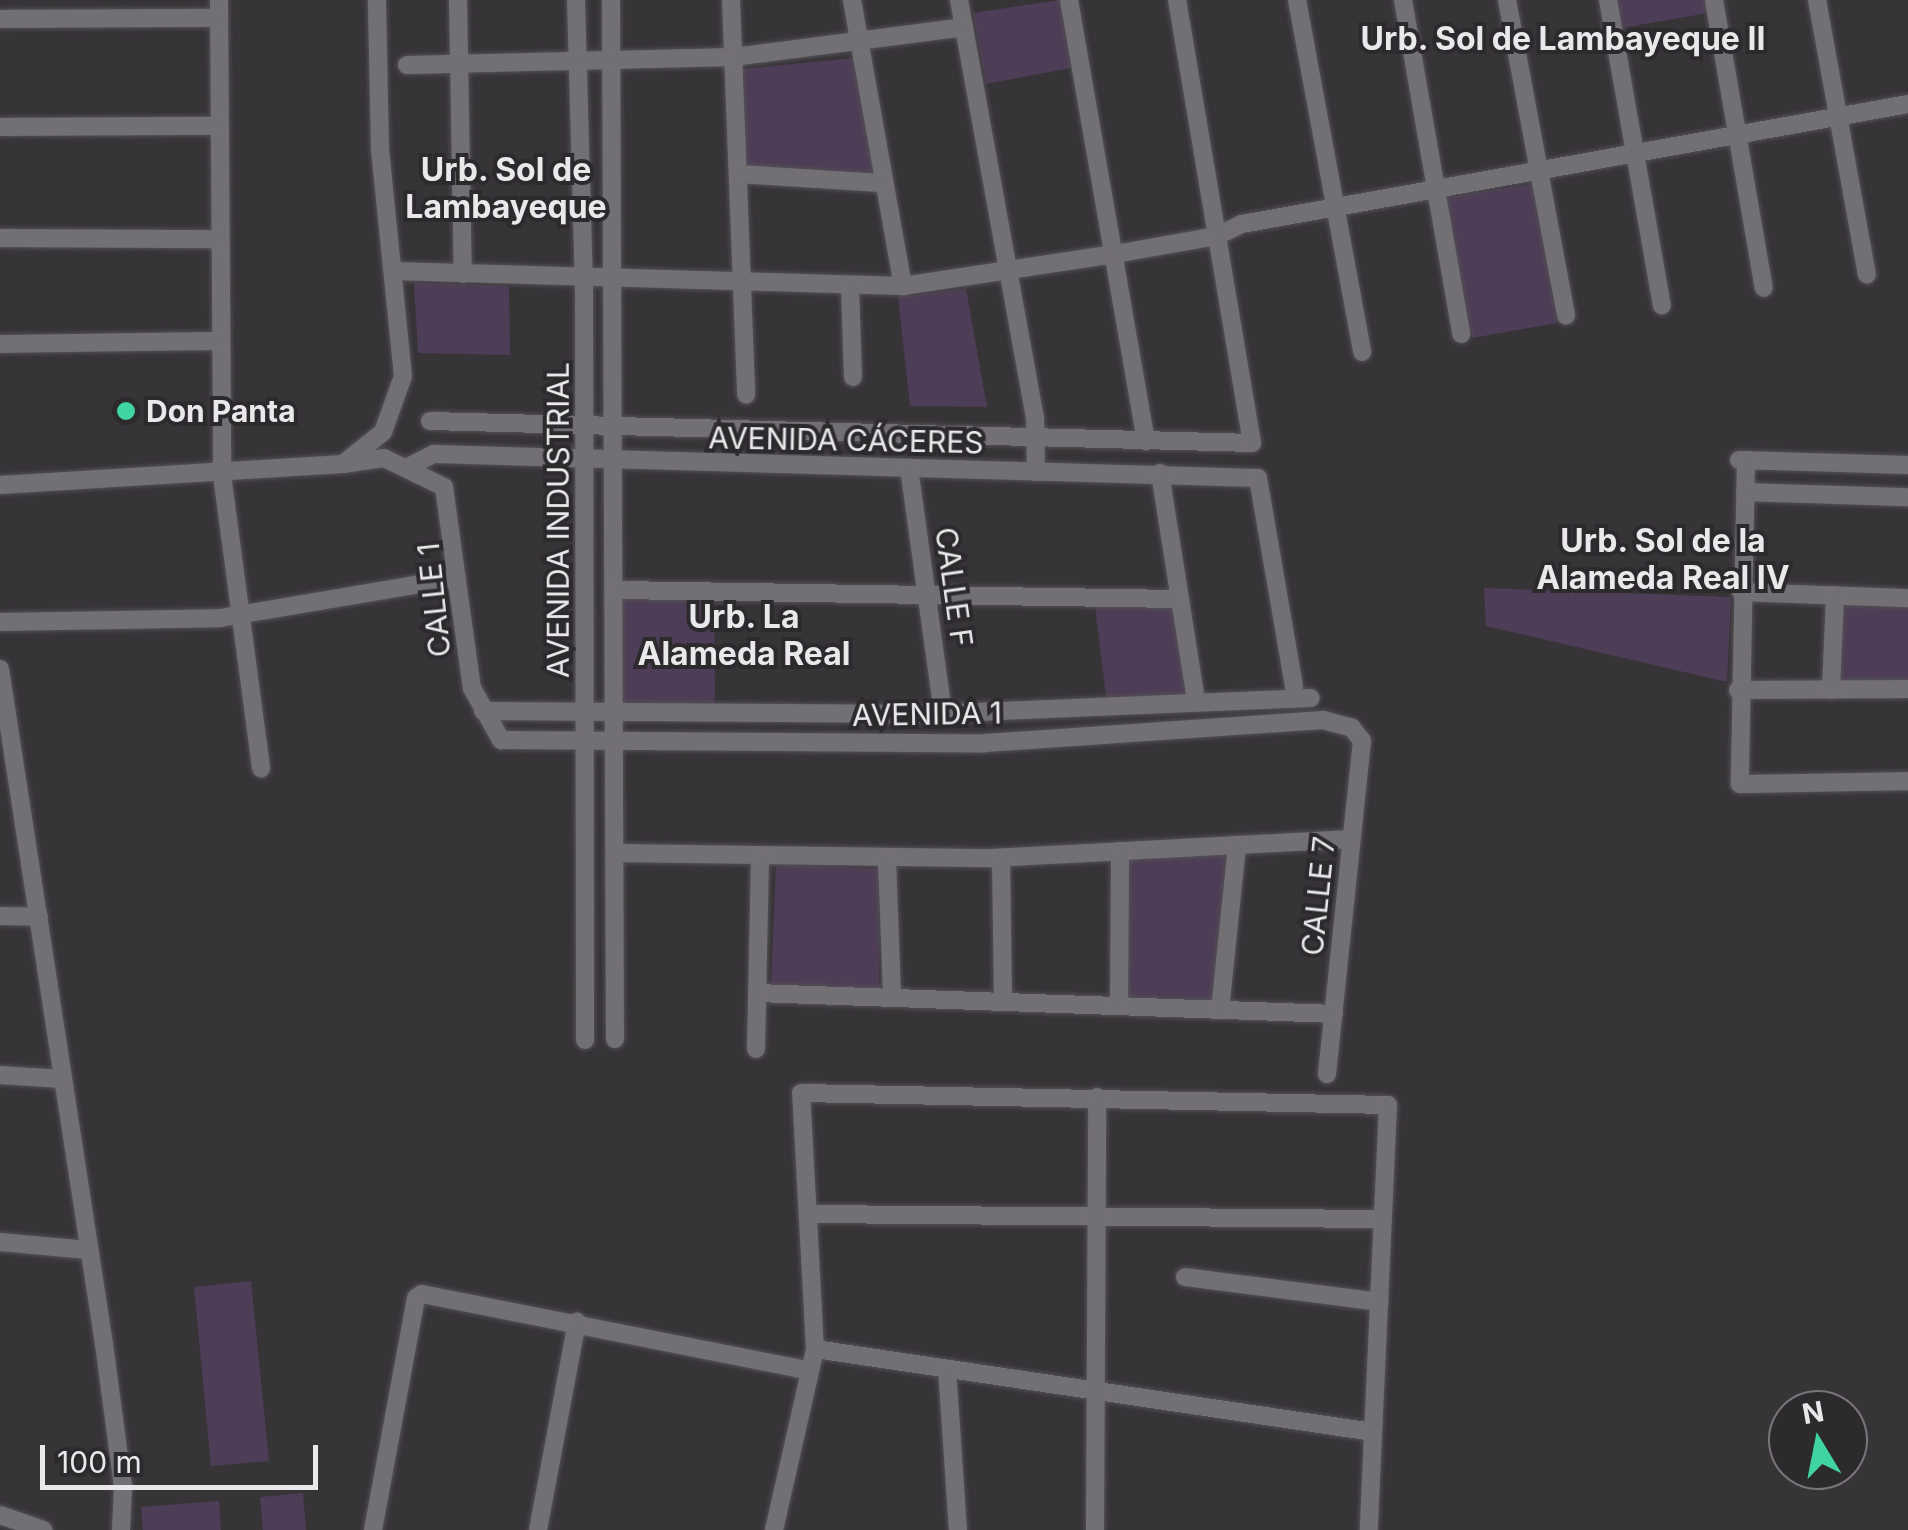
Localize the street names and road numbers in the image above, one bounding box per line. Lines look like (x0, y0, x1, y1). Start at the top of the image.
street label: AVENIDA INDUSTRIAL (540, 362, 576, 678)
street label: AVENIDA CÁCERES (708, 420, 984, 460)
street label: CALLE F (928, 525, 980, 649)
street label: CALLE 1 (410, 541, 458, 659)
street label: AVENIDA 1 (852, 695, 1002, 733)
street label: CALLE 7 (1294, 835, 1342, 957)

